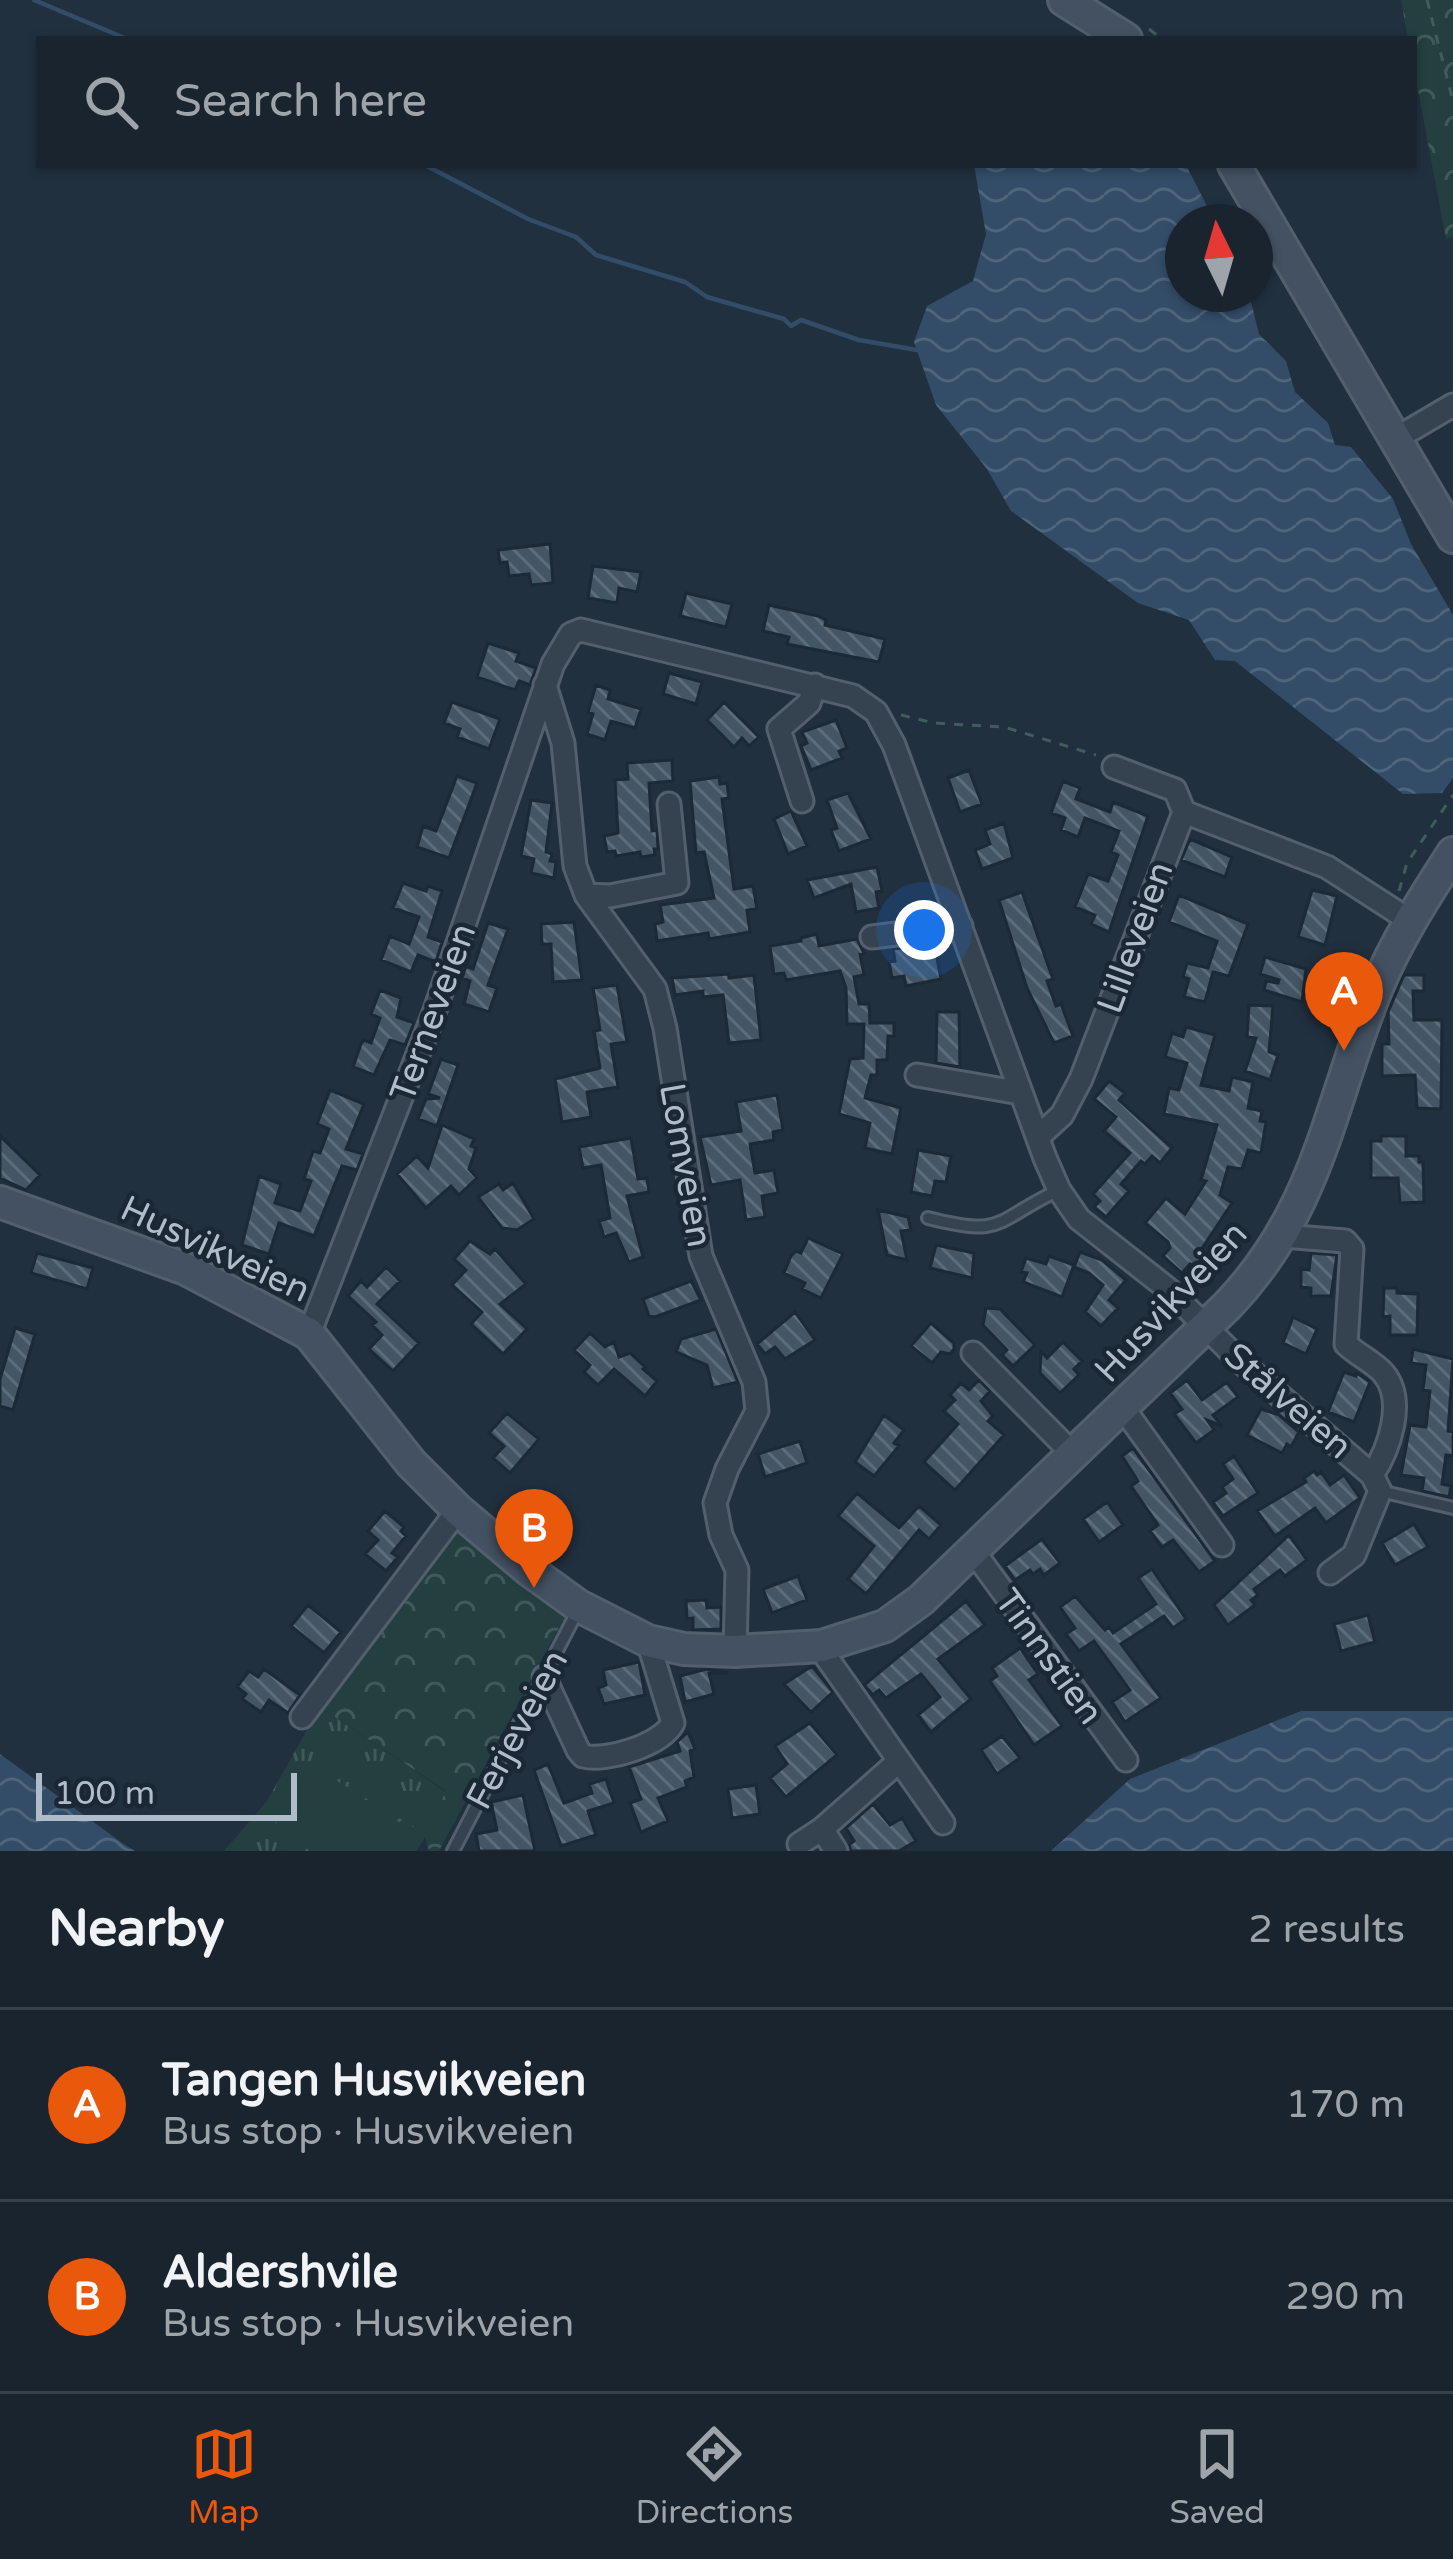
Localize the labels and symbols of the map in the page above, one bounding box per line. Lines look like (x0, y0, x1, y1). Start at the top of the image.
north arrow (1165, 204, 1273, 312)
street label: Lilleveien (1088, 856, 1183, 1019)
your location (894, 900, 954, 960)
street label: Terneveien (381, 918, 485, 1107)
pin: A (1305, 952, 1383, 1051)
street label: Lomveien (650, 1080, 721, 1251)
street label: Husvikveien (114, 1187, 317, 1312)
street label: Husvikveien (1086, 1213, 1256, 1391)
street label: Stålveien (1215, 1334, 1361, 1468)
pin: B (495, 1489, 573, 1588)
street label: Tinnstien (985, 1581, 1112, 1733)
street label: Ferjeveien (457, 1643, 577, 1817)
scale bar (36, 1767, 297, 1820)

